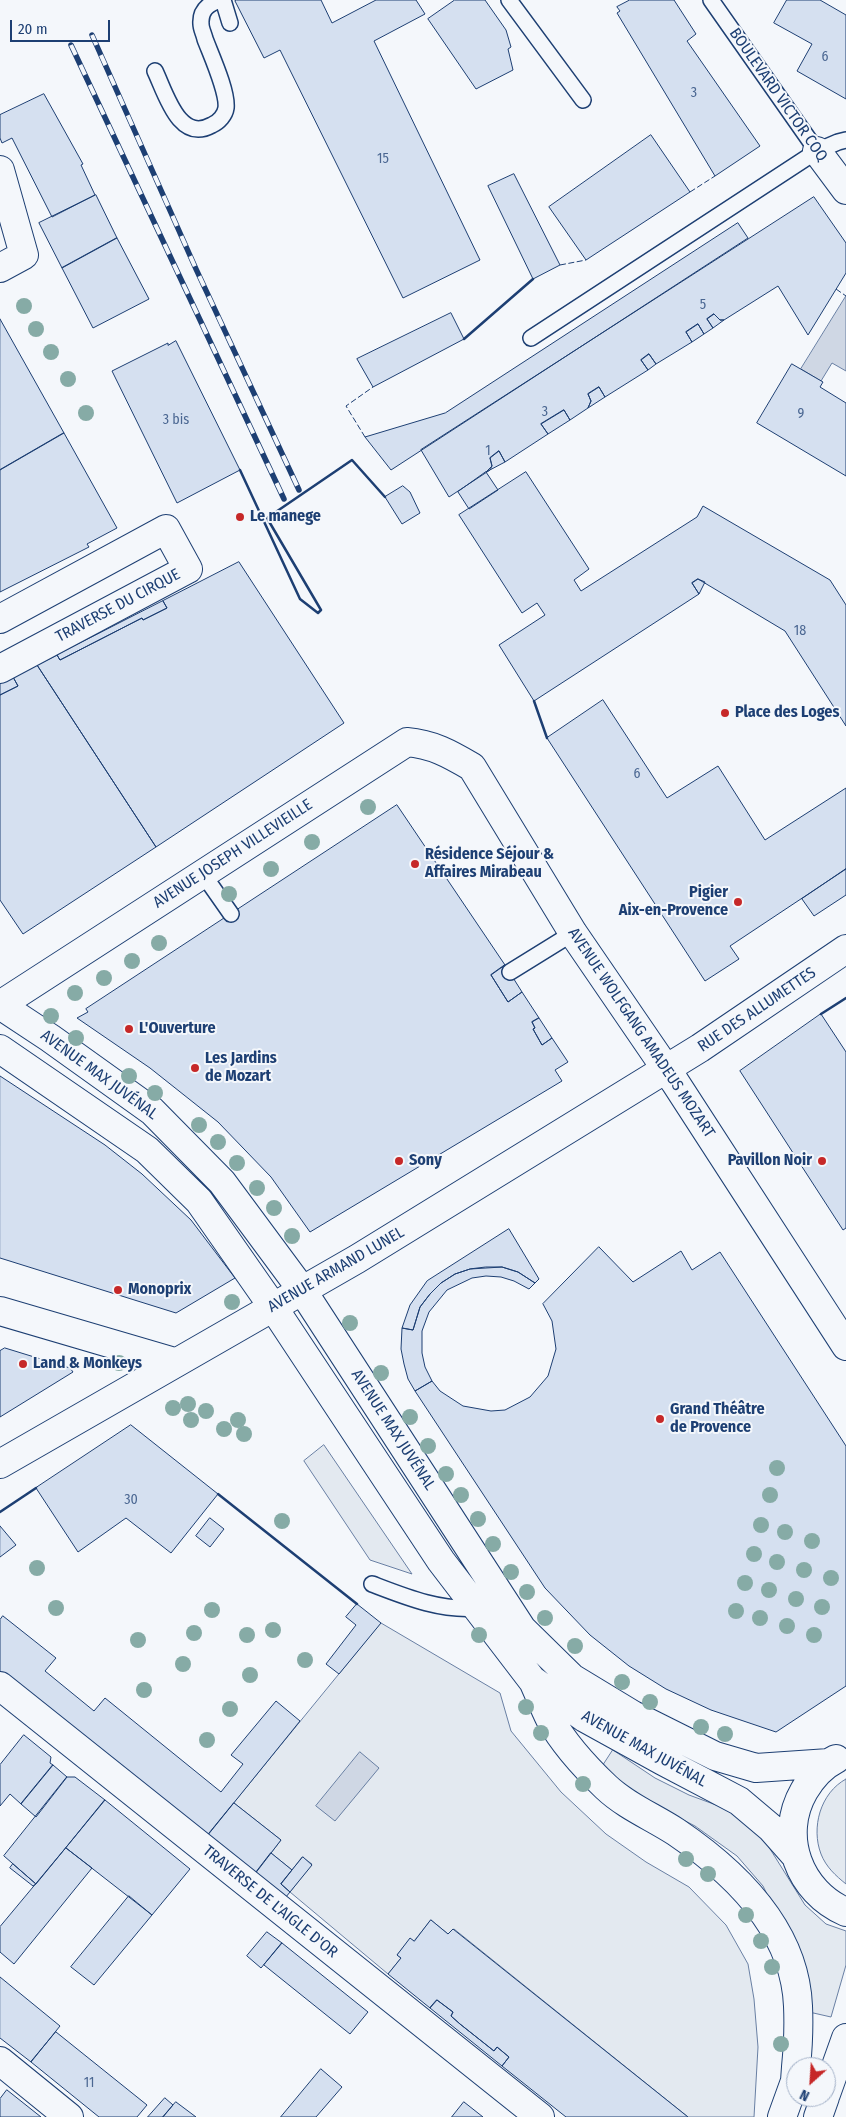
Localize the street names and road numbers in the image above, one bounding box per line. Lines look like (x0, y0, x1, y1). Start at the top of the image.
street label: BOULEVARD VICTOR COQ (725, 25, 831, 165)
street label: TRAVERSE DU CIRQUE (53, 565, 183, 647)
street label: AVENUE JOSEPH VILLEVIEILLE (150, 795, 316, 913)
street label: AVENUE WOLFGANG AMADEUS MOZART (563, 924, 719, 1142)
street label: RUE DES ALLUMETTES (694, 963, 820, 1057)
street label: AVENUE MAX JUVÉNAL (37, 1026, 161, 1124)
street label: AVENUE ARMAND LUNEL (264, 1223, 408, 1317)
street label: AVENUE MAX JUVÉNAL (347, 1366, 439, 1494)
street label: AVENUE MAX JUVÉNAL (578, 1707, 710, 1791)
street label: TRAVERSE DE L'AIGLE D'OR (199, 1842, 341, 1962)

